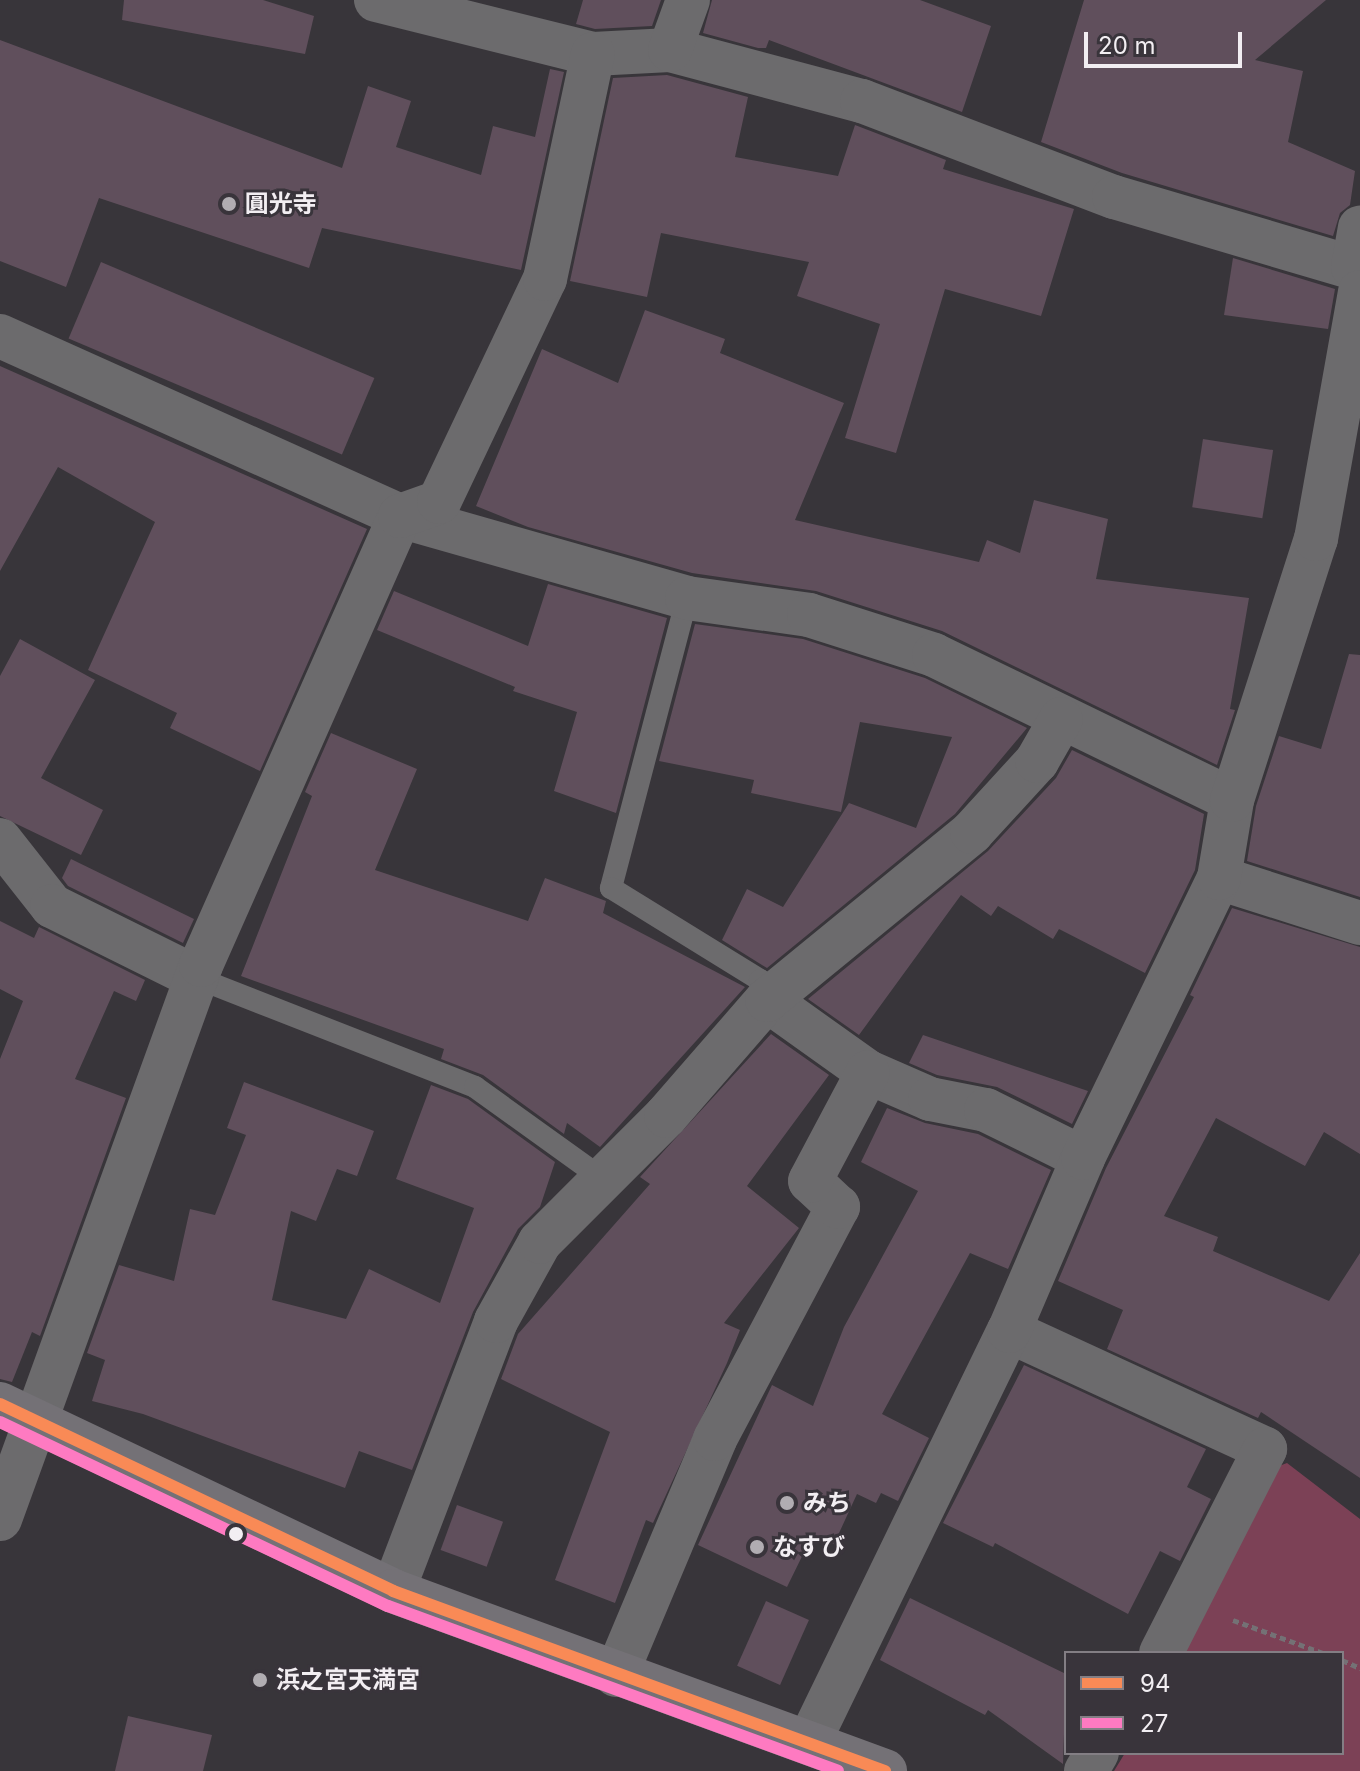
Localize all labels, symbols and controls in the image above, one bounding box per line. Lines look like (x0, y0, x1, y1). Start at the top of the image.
scale bar (1088, 16, 1246, 66)
text: 20 m (1098, 31, 1156, 60)
place label: 圓光寺 (245, 190, 317, 218)
marker: 圓光寺 (220, 195, 238, 213)
place label: みち (803, 1489, 851, 1517)
marker: みち (778, 1494, 796, 1512)
unlabelled marker (228, 1526, 244, 1542)
place label: なすび (773, 1533, 845, 1561)
marker: なすび (748, 1538, 766, 1556)
legend (1064, 1651, 1344, 1755)
place label: 浜之宮天満宮 (276, 1666, 420, 1694)
text: 94 (1140, 1669, 1170, 1698)
marker: 浜之宮天満宮 (251, 1671, 269, 1689)
text: 27 (1140, 1709, 1168, 1738)

